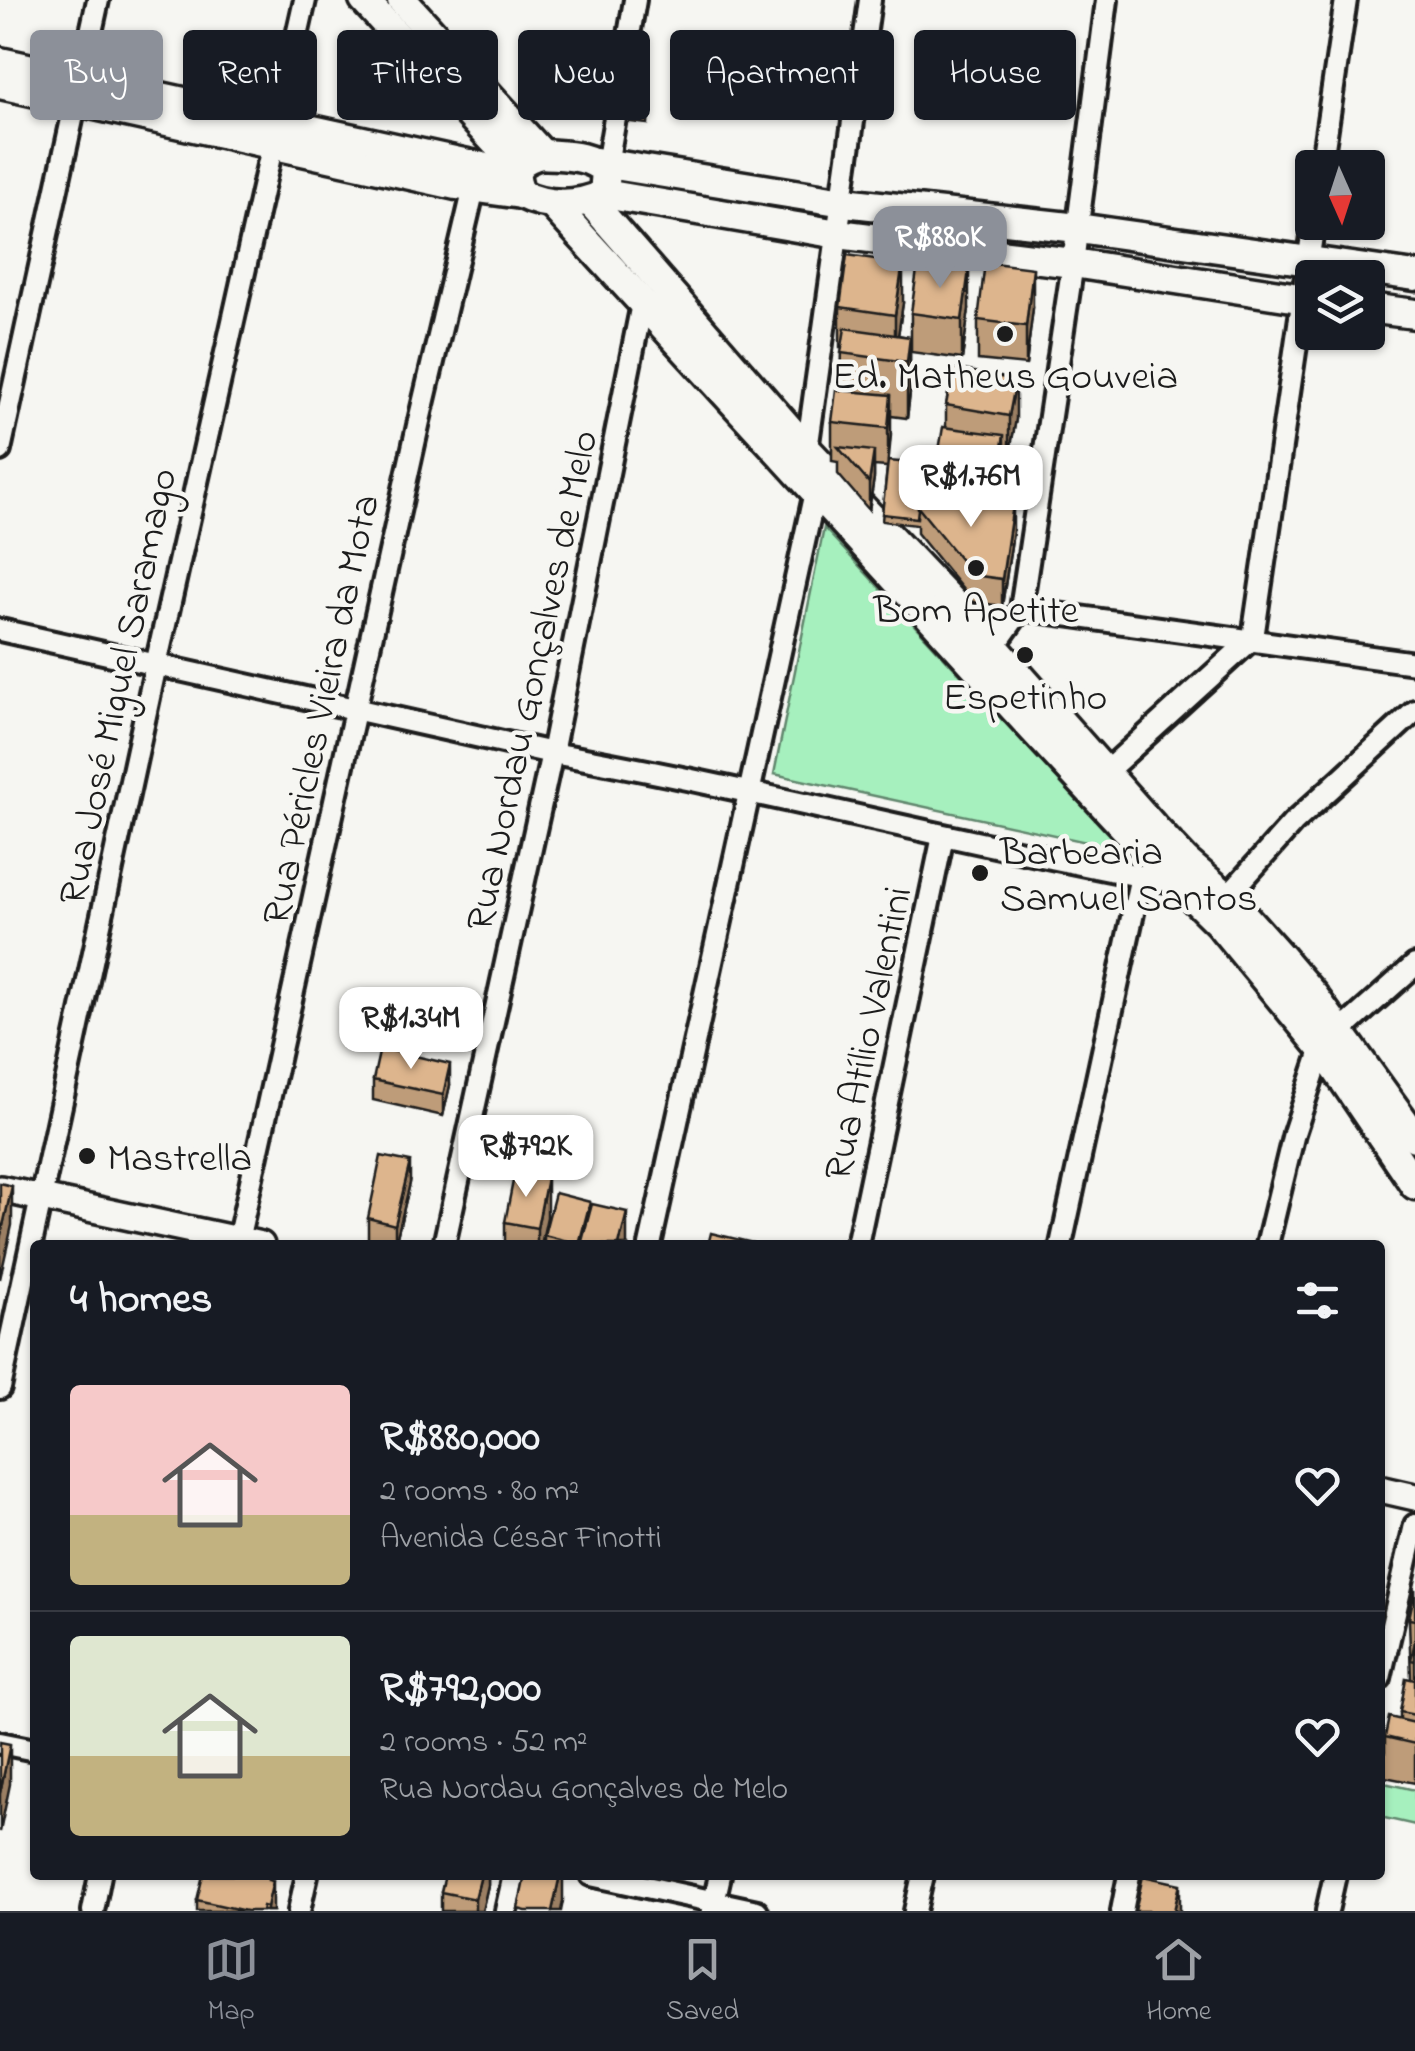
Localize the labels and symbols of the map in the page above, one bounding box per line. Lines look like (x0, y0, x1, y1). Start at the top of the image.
north arrow (1295, 150, 1385, 240)
pin: R$880K (859, 206, 1021, 291)
marker: Ed. Matheus Gouveia (994, 323, 1016, 345)
place label: Ed. Matheus Gouveia (832, 349, 1178, 408)
street label: Rua Nordau Gonçalves de Melo (453, 425, 616, 937)
pin: R$1.76M (879, 445, 1063, 530)
street label: Rua José Miguel Saramago (45, 463, 195, 911)
street label: Rua Péricles Vieira da Mota (249, 489, 398, 931)
marker: Bom Apetite (965, 557, 987, 579)
place label: Bom Apetite (872, 583, 1079, 642)
marker: Espetinho (1014, 644, 1036, 666)
place label: Espetinho (943, 670, 1107, 729)
place label: Barbearia Samuel Santos (999, 825, 1257, 930)
marker: Barbearia Samuel Santos (969, 862, 991, 884)
street label: Rua Atílio Valentini (810, 882, 930, 1186)
pin: R$1.34M (319, 987, 503, 1072)
pin: R$792K (445, 1115, 607, 1200)
place label: Mastrella (107, 1131, 252, 1190)
marker: Mastrella (76, 1145, 98, 1167)

